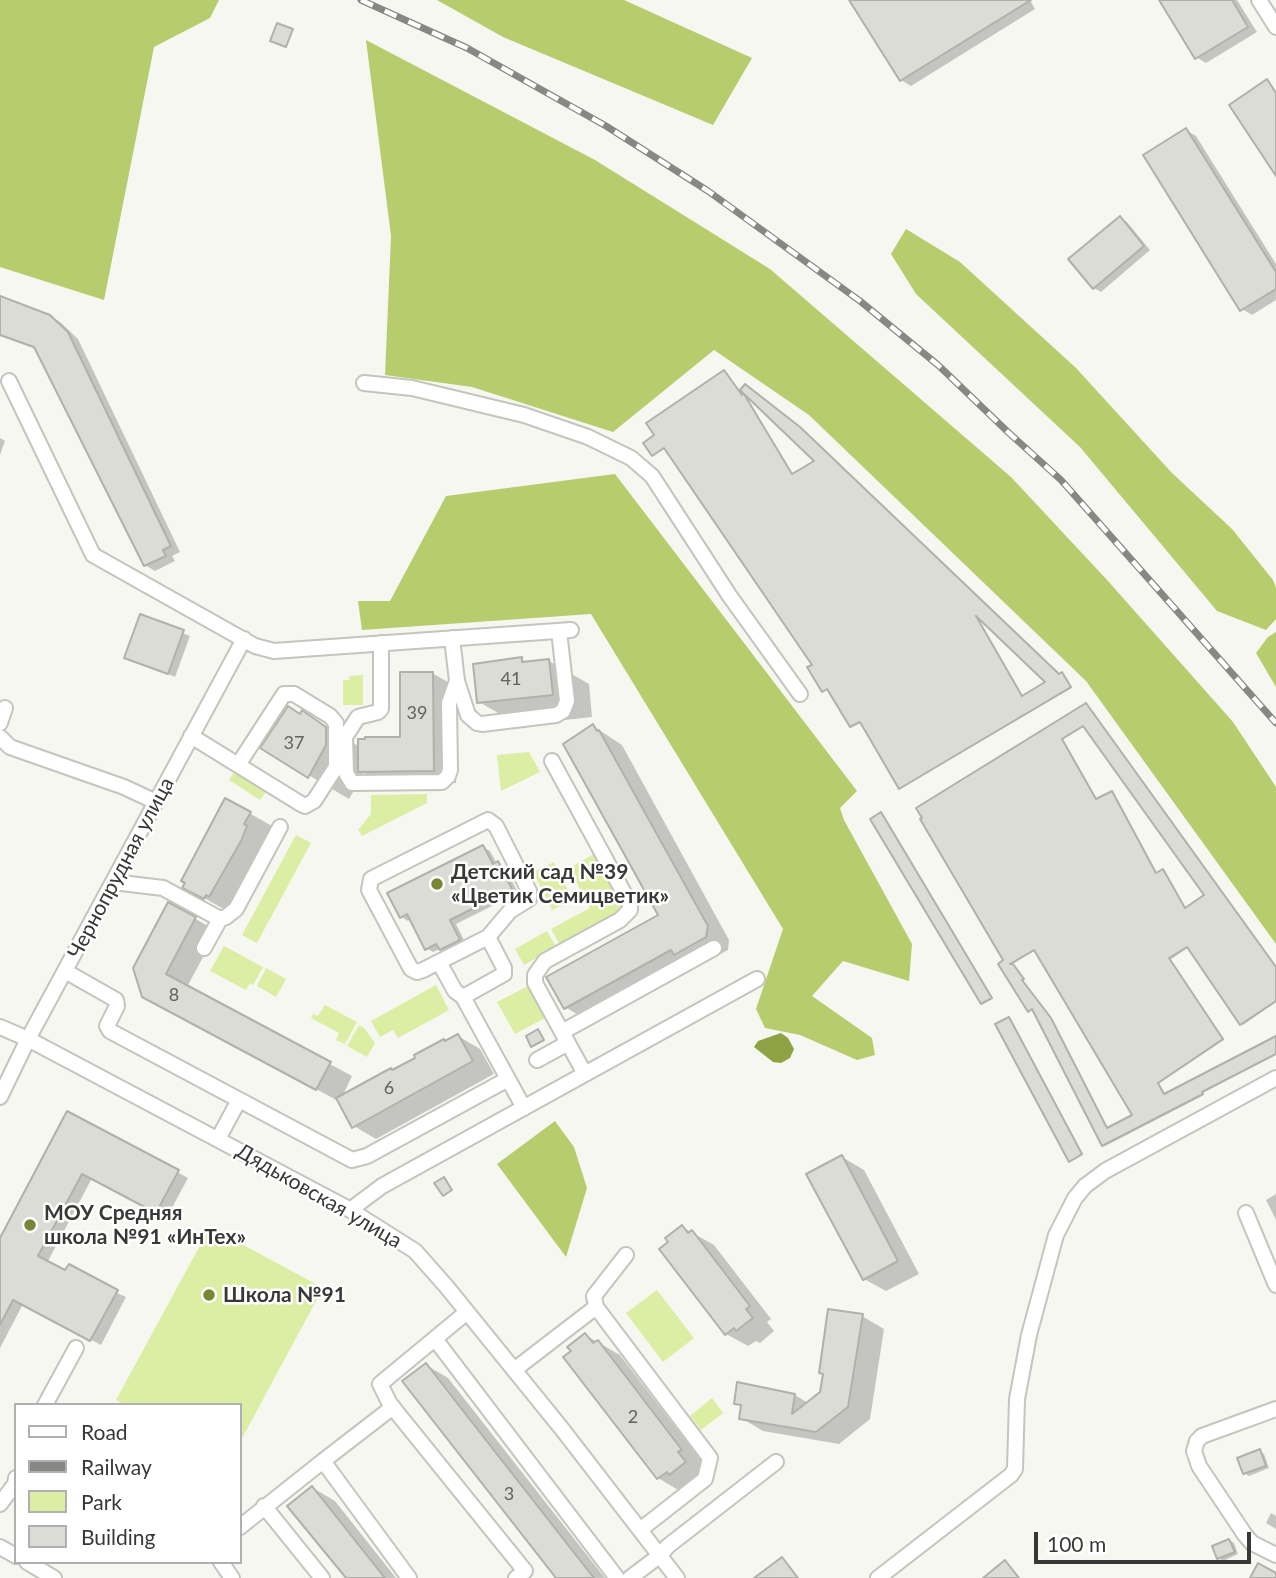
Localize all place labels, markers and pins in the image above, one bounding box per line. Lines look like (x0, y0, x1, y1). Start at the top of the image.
place label: Детский сад №39 «Цветик Семицветик» (451, 859, 669, 909)
marker: Детский сад №39 «Цветик Семицветик» (429, 876, 445, 892)
place label: МОУ Средняя школа №91 «ИнТех» (44, 1200, 246, 1250)
marker: МОУ Средняя школа №91 «ИнТех» (22, 1217, 38, 1233)
place label: Школа №91 (223, 1282, 346, 1308)
marker: Школа №91 (201, 1287, 217, 1303)

